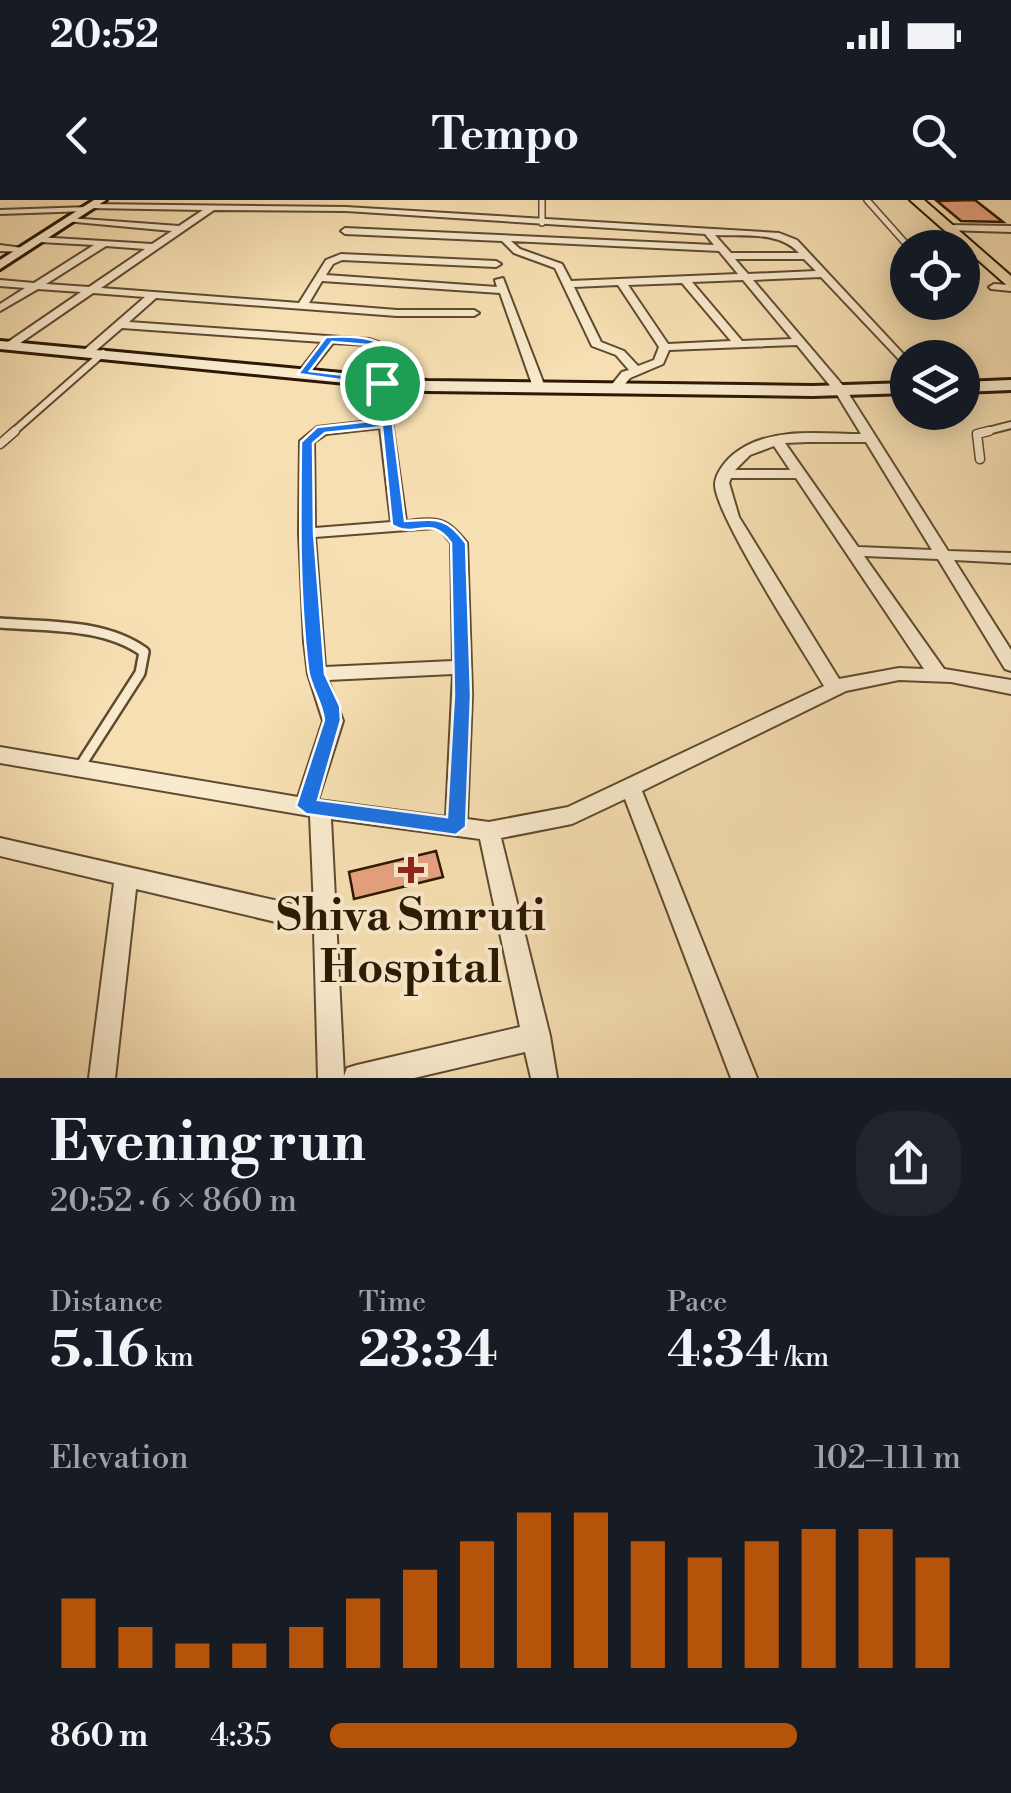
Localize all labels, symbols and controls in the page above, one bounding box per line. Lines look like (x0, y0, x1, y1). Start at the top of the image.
text: 20:52 (50, 12, 159, 59)
text: Tempo (432, 107, 579, 164)
icon: back (50, 108, 105, 163)
icon: search (906, 108, 961, 163)
map controls (890, 230, 980, 430)
button: locate (890, 230, 980, 320)
button: layers (890, 340, 980, 430)
pin (340, 341, 425, 426)
icon: arrive (355, 356, 410, 411)
marker: Shiva Smruti Hospital (398, 857, 424, 883)
place label: Shiva Smruti Hospital (276, 888, 546, 997)
text: Evening run (50, 1109, 366, 1178)
button: share (856, 1111, 961, 1216)
text: 20:52 · 6 × 860 m (50, 1181, 297, 1221)
text: Distance (50, 1285, 163, 1320)
text: Time (359, 1285, 426, 1320)
text: Pace (667, 1285, 727, 1320)
text: 5.16 (50, 1320, 149, 1382)
text: 23:34 (359, 1320, 498, 1382)
text: 4:34 (667, 1320, 779, 1382)
text: km (149, 1340, 194, 1375)
text: /km (779, 1340, 829, 1375)
text: Elevation (50, 1438, 189, 1478)
text: 102–111 m (814, 1438, 961, 1478)
text: 860 m (50, 1716, 148, 1756)
text: 4:35 (210, 1716, 272, 1756)

